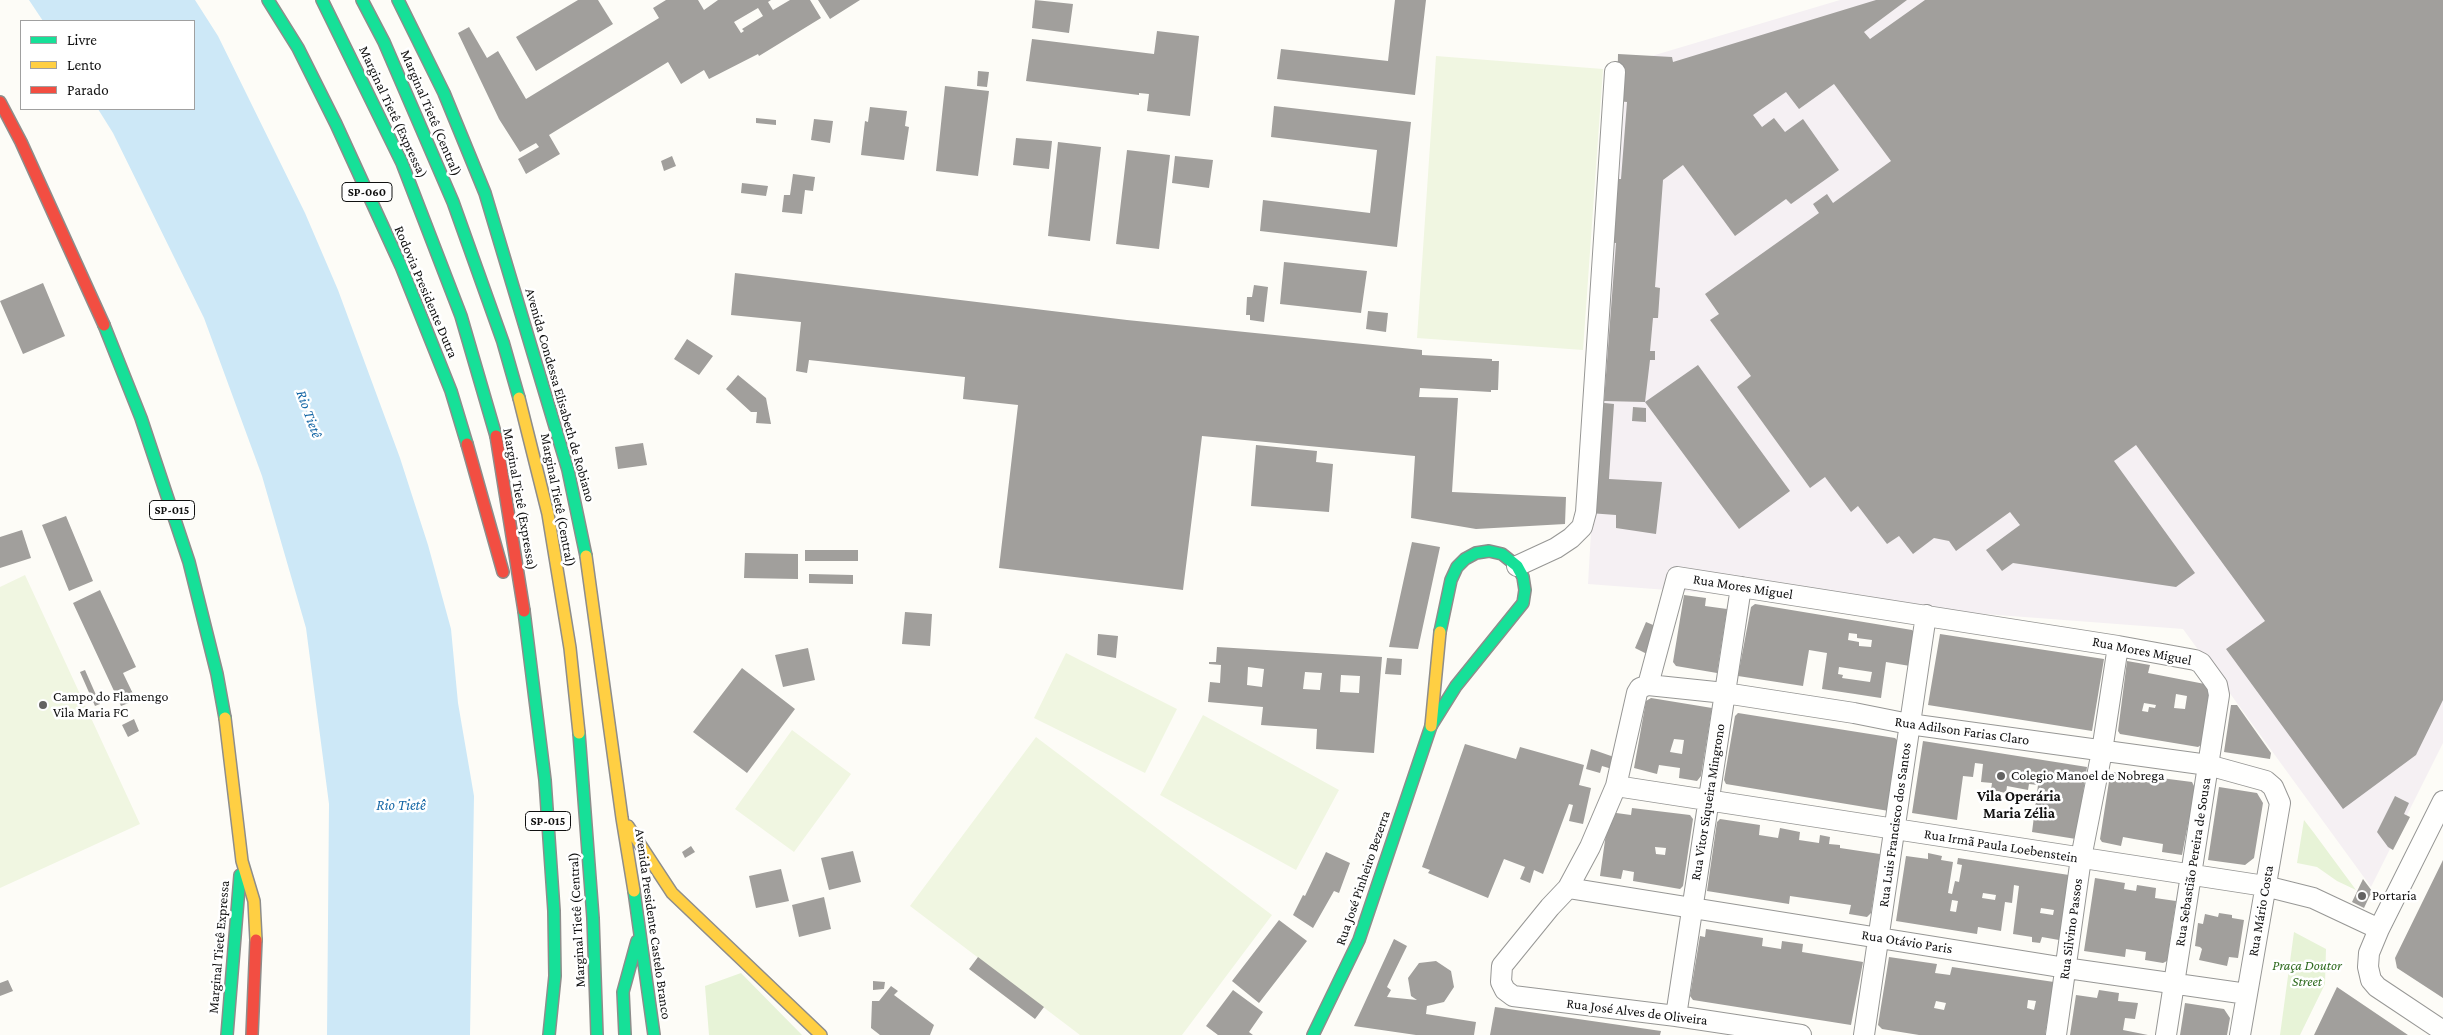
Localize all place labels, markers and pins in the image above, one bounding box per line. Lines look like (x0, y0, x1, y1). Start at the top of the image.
place label: Campo do Flamengo Vila Maria FC (53, 689, 168, 722)
marker: Campo do Flamengo Vila Maria FC (37, 699, 49, 711)
place label: Colegio Manoel de Nobrega (2011, 768, 2164, 784)
marker: Colegio Manoel de Nobrega (1995, 770, 2007, 782)
place label: Portaria (2372, 888, 2417, 904)
marker: Portaria (2356, 890, 2368, 902)

